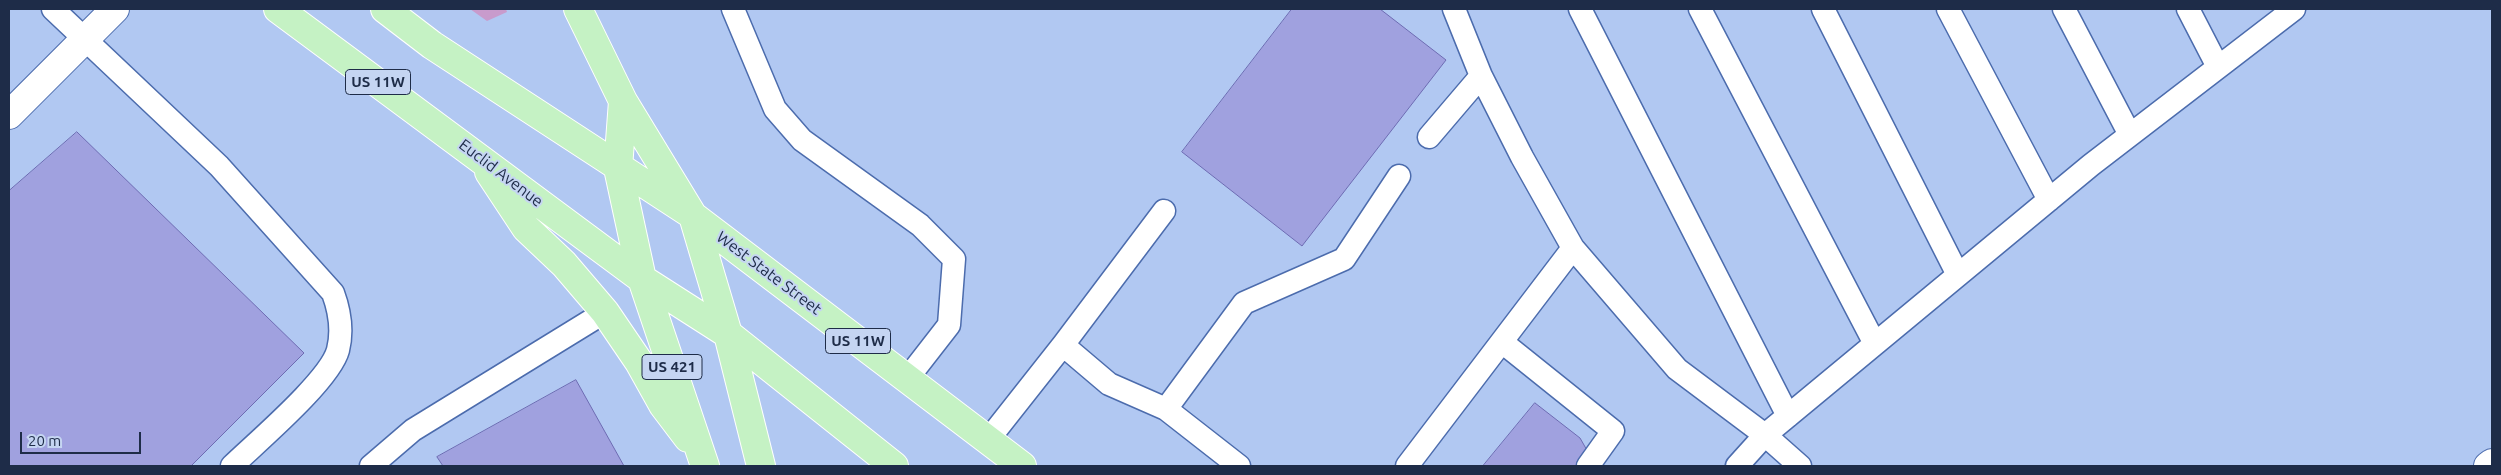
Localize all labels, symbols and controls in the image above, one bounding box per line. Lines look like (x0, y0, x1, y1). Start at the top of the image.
road number: US 11W (346, 70, 410, 94)
street label: Euclid Avenue (455, 135, 547, 211)
street label: West State Street (713, 227, 825, 319)
road number: US 11W (826, 328, 890, 354)
road number: US 421 (642, 354, 702, 380)
scale bar (22, 422, 144, 454)
text: 20 m (28, 432, 61, 449)

